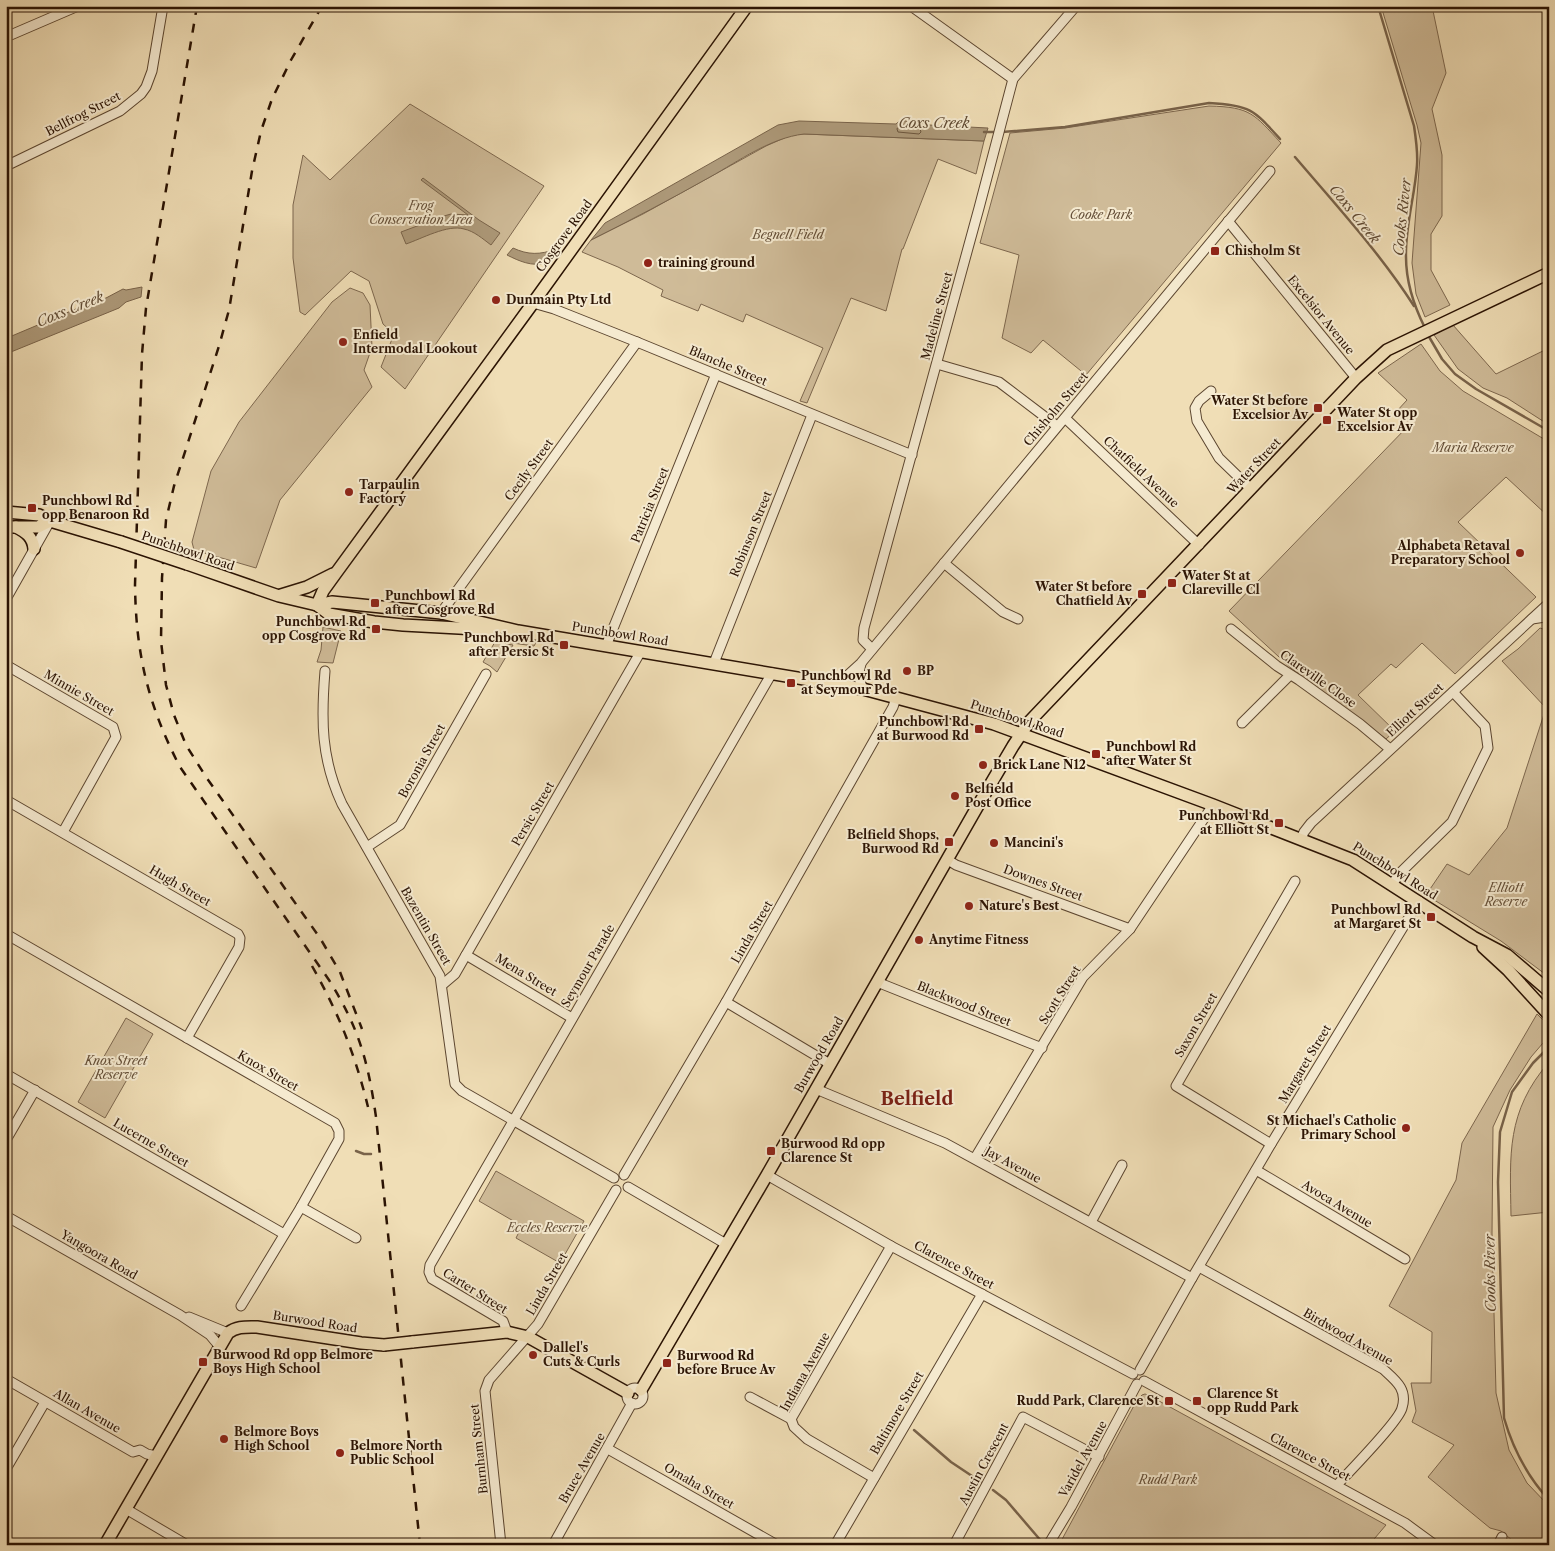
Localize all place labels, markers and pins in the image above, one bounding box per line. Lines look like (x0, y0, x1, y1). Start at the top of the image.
place label: Chisholm St (1225, 243, 1300, 258)
marker: Chisholm St (1209, 245, 1221, 257)
place label: training ground (658, 255, 755, 270)
marker: training ground (642, 257, 654, 269)
place label: Dunmain Pty Ltd (506, 292, 611, 307)
marker: Dunmain Pty Ltd (490, 294, 502, 306)
place label: Enfield Intermodal Lookout (353, 327, 478, 356)
marker: Enfield Intermodal Lookout (337, 336, 349, 348)
place label: Water St before Excelsior Av (1210, 393, 1309, 422)
marker: Water St before Excelsior Av (1312, 402, 1324, 414)
place label: Water St opp Excelsior Av (1336, 405, 1417, 434)
marker: Water St opp Excelsior Av (1321, 414, 1333, 426)
place label: Tarpaulin Factory (359, 477, 421, 506)
marker: Tarpaulin Factory (343, 486, 355, 498)
place label: Punchbowl Rd opp Benaroon Rd (42, 493, 149, 522)
marker: Punchbowl Rd opp Benaroon Rd (26, 502, 38, 514)
place label: Alphabeta Retaval Preparatory School (1391, 538, 1510, 567)
marker: Alphabeta Retaval Preparatory School (1514, 547, 1526, 559)
place label: Water St at Clareville Cl (1181, 568, 1260, 597)
marker: Water St at Clareville Cl (1166, 577, 1178, 589)
place label: Water St before Chatfield Av (1034, 579, 1133, 608)
place label: Punchbowl Rd after Cosgrove Rd (385, 588, 495, 617)
marker: Water St before Chatfield Av (1136, 588, 1148, 600)
marker: Punchbowl Rd after Cosgrove Rd (369, 597, 381, 609)
place label: Punchbowl Rd opp Cosgrove Rd (262, 614, 366, 643)
marker: Punchbowl Rd opp Cosgrove Rd (370, 623, 382, 635)
place label: Punchbowl Rd after Persic St (464, 630, 554, 659)
marker: Punchbowl Rd after Persic St (558, 639, 570, 651)
place label: BP (917, 663, 934, 678)
marker: BP (901, 665, 913, 677)
place label: Punchbowl Rd at Seymour Pde (801, 668, 897, 697)
marker: Punchbowl Rd at Seymour Pde (785, 677, 797, 689)
place label: Punchbowl Rd at Burwood Rd (877, 714, 969, 743)
marker: Punchbowl Rd at Burwood Rd (973, 723, 985, 735)
place label: Punchbowl Rd after Water St (1106, 739, 1196, 768)
marker: Punchbowl Rd after Water St (1090, 748, 1102, 760)
place label: Brick Lane N12 (993, 757, 1086, 772)
marker: Brick Lane N12 (977, 759, 989, 771)
place label: Belfield Post Office (965, 781, 1031, 810)
marker: Belfield Post Office (949, 790, 961, 802)
place label: Punchbowl Rd at Elliott St (1179, 808, 1269, 837)
marker: Punchbowl Rd at Elliott St (1273, 817, 1285, 829)
place label: Belfield Shops, Burwood Rd (847, 827, 939, 856)
place label: Mancini's (1004, 835, 1064, 850)
marker: Belfield Shops, Burwood Rd (943, 836, 955, 848)
marker: Mancini's (988, 837, 1000, 849)
place label: Nature's Best (979, 898, 1059, 913)
marker: Nature's Best (963, 900, 975, 912)
place label: Punchbowl Rd at Margaret St (1331, 902, 1421, 931)
marker: Punchbowl Rd at Margaret St (1425, 911, 1437, 923)
place label: Anytime Fitness (928, 932, 1029, 947)
marker: Anytime Fitness (913, 934, 925, 946)
place label: St Michael's Catholic Primary School (1267, 1113, 1396, 1142)
marker: St Michael's Catholic Primary School (1400, 1122, 1412, 1134)
place label: Burwood Rd opp Clarence St (781, 1136, 885, 1165)
marker: Burwood Rd opp Clarence St (765, 1145, 777, 1157)
place label: Dallel's Cuts & Curls (543, 1340, 621, 1369)
place label: Burwood Rd opp Belmore Boys High School (213, 1347, 373, 1376)
place label: Burwood Rd before Bruce Av (676, 1348, 776, 1377)
marker: Dallel's Cuts & Curls (527, 1349, 539, 1361)
marker: Burwood Rd opp Belmore Boys High School (197, 1356, 209, 1368)
marker: Burwood Rd before Bruce Av (661, 1357, 673, 1369)
place label: Clarence St opp Rudd Park (1207, 1386, 1300, 1415)
place label: Rudd Park, Clarence St (1017, 1393, 1159, 1408)
marker: Rudd Park, Clarence St (1163, 1395, 1175, 1407)
marker: Clarence St opp Rudd Park (1191, 1395, 1203, 1407)
place label: Belmore Boys High School (234, 1424, 319, 1453)
marker: Belmore Boys High School (218, 1433, 230, 1445)
place label: Belmore North Public School (350, 1438, 443, 1467)
marker: Belmore North Public School (334, 1447, 346, 1459)

